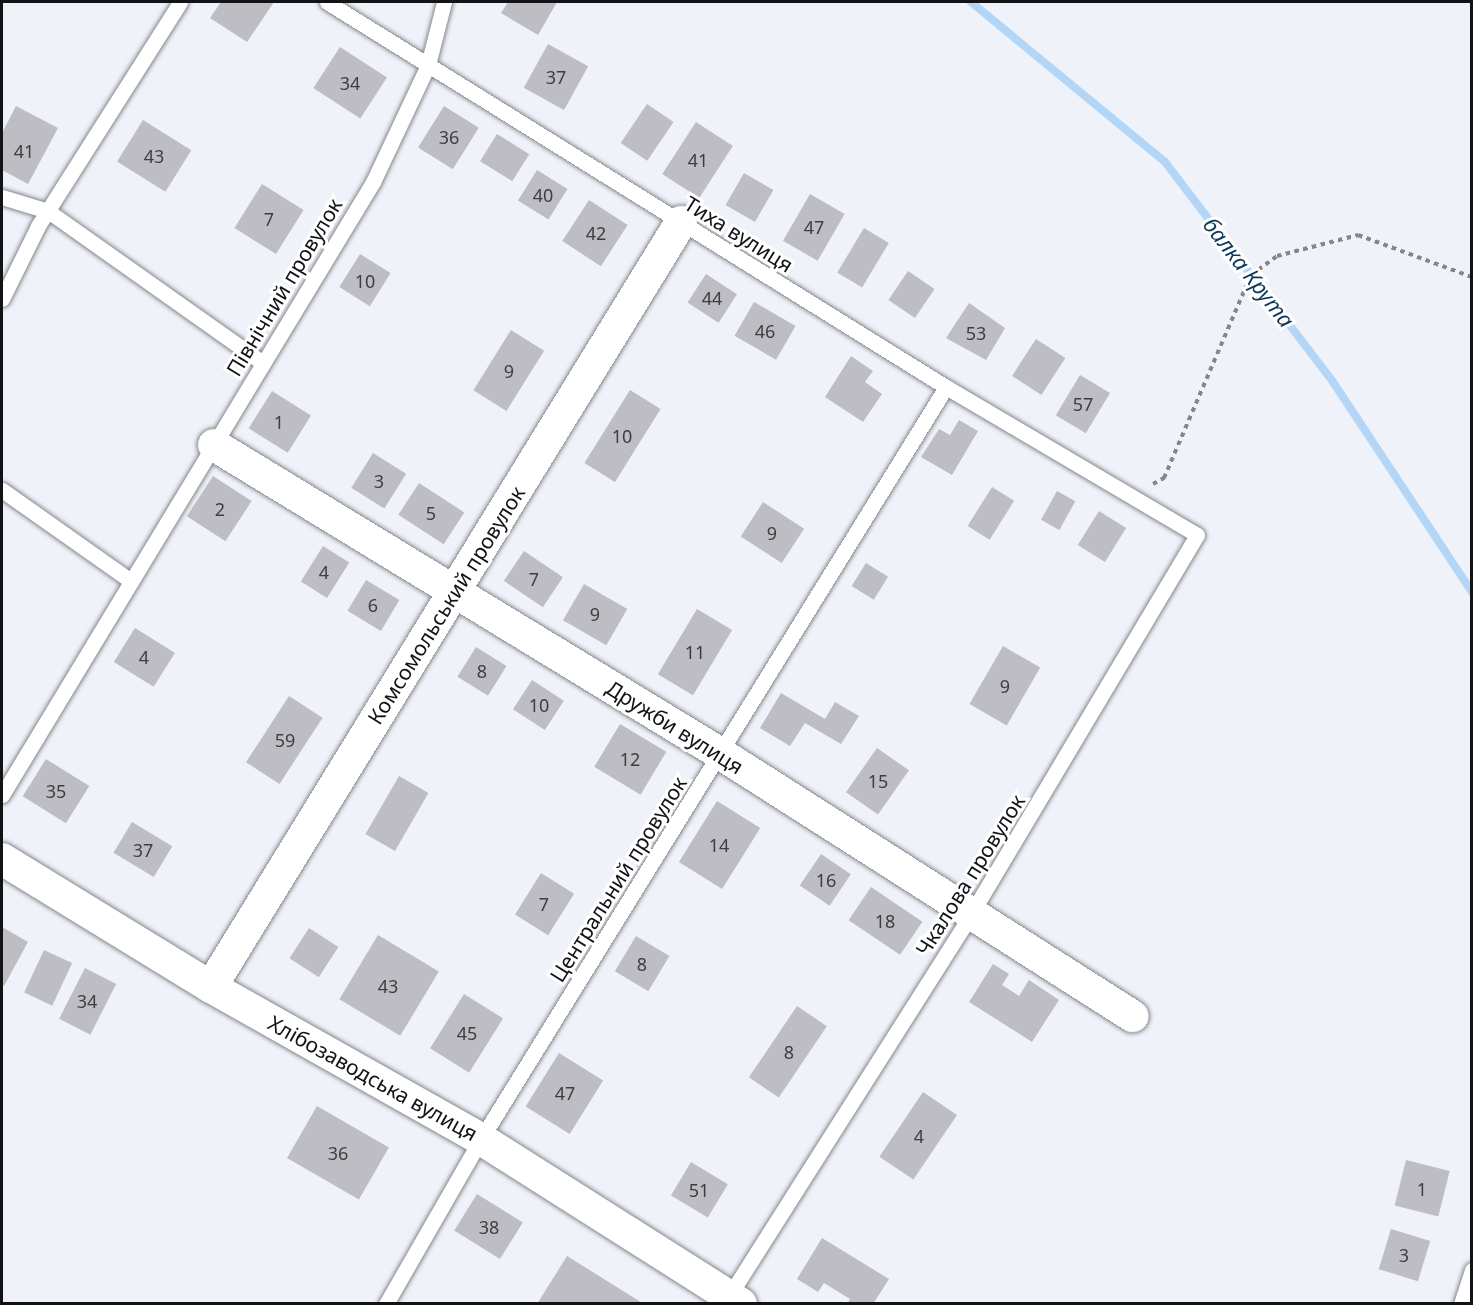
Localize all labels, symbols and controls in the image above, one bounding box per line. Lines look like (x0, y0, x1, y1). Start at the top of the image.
house number: 37 (546, 66, 566, 88)
house number: 34 (340, 72, 360, 94)
house number: 36 (439, 126, 459, 148)
house number: 41 (14, 140, 34, 162)
house number: 43 (144, 145, 164, 167)
house number: 41 (688, 149, 708, 171)
house number: 40 (533, 184, 553, 206)
street label: Тиха вулиця (680, 191, 798, 277)
street label: Північний провулок (221, 194, 347, 380)
house number: 7 (264, 208, 274, 230)
water label: балка Крута (1198, 212, 1300, 332)
house number: 47 (804, 216, 824, 238)
house number: 42 (586, 222, 606, 244)
house number: 10 (355, 270, 375, 292)
house number: 44 (702, 287, 722, 309)
house number: 46 (755, 320, 775, 342)
house number: 53 (966, 322, 986, 344)
house number: 9 (504, 360, 514, 382)
house number: 57 (1073, 393, 1093, 415)
house number: 1 (274, 411, 284, 433)
house number: 10 (612, 425, 632, 447)
house number: 3 (374, 470, 384, 492)
street label: Комсомольський провулок (362, 481, 530, 729)
house number: 2 (215, 498, 225, 520)
house number: 5 (426, 502, 436, 524)
house number: 9 (767, 522, 777, 544)
house number: 4 (319, 561, 329, 583)
house number: 7 (529, 568, 539, 590)
house number: 6 (368, 594, 378, 616)
house number: 9 (590, 603, 600, 625)
house number: 11 (685, 641, 705, 663)
house number: 4 (139, 646, 149, 668)
house number: 8 (477, 660, 487, 682)
street label: Дружби вулиця (602, 675, 748, 779)
house number: 9 (1000, 675, 1010, 697)
house number: 10 (529, 694, 549, 716)
house number: 59 (275, 729, 295, 751)
house number: 12 (620, 748, 640, 770)
house number: 15 (868, 770, 888, 792)
street label: Центральний провулок (544, 772, 692, 986)
house number: 35 (46, 780, 66, 802)
street label: Чкалова провулок (910, 790, 1030, 960)
house number: 14 (709, 834, 729, 856)
house number: 37 (133, 839, 153, 861)
house number: 16 (816, 869, 836, 891)
house number: 7 (539, 893, 549, 915)
house number: 18 (875, 910, 895, 932)
house number: 8 (637, 953, 647, 975)
house number: 43 (378, 975, 398, 997)
house number: 34 (77, 990, 97, 1012)
street label: Хлібозаводська вулиця (264, 1010, 482, 1146)
house number: 45 (457, 1022, 477, 1044)
house number: 8 (784, 1041, 794, 1063)
house number: 47 (555, 1082, 575, 1104)
house number: 4 (914, 1125, 924, 1147)
house number: 36 (328, 1142, 348, 1164)
house number: 1 (1417, 1178, 1427, 1200)
house number: 51 (689, 1179, 709, 1201)
house number: 38 (479, 1216, 499, 1238)
house number: 3 (1399, 1244, 1409, 1266)

